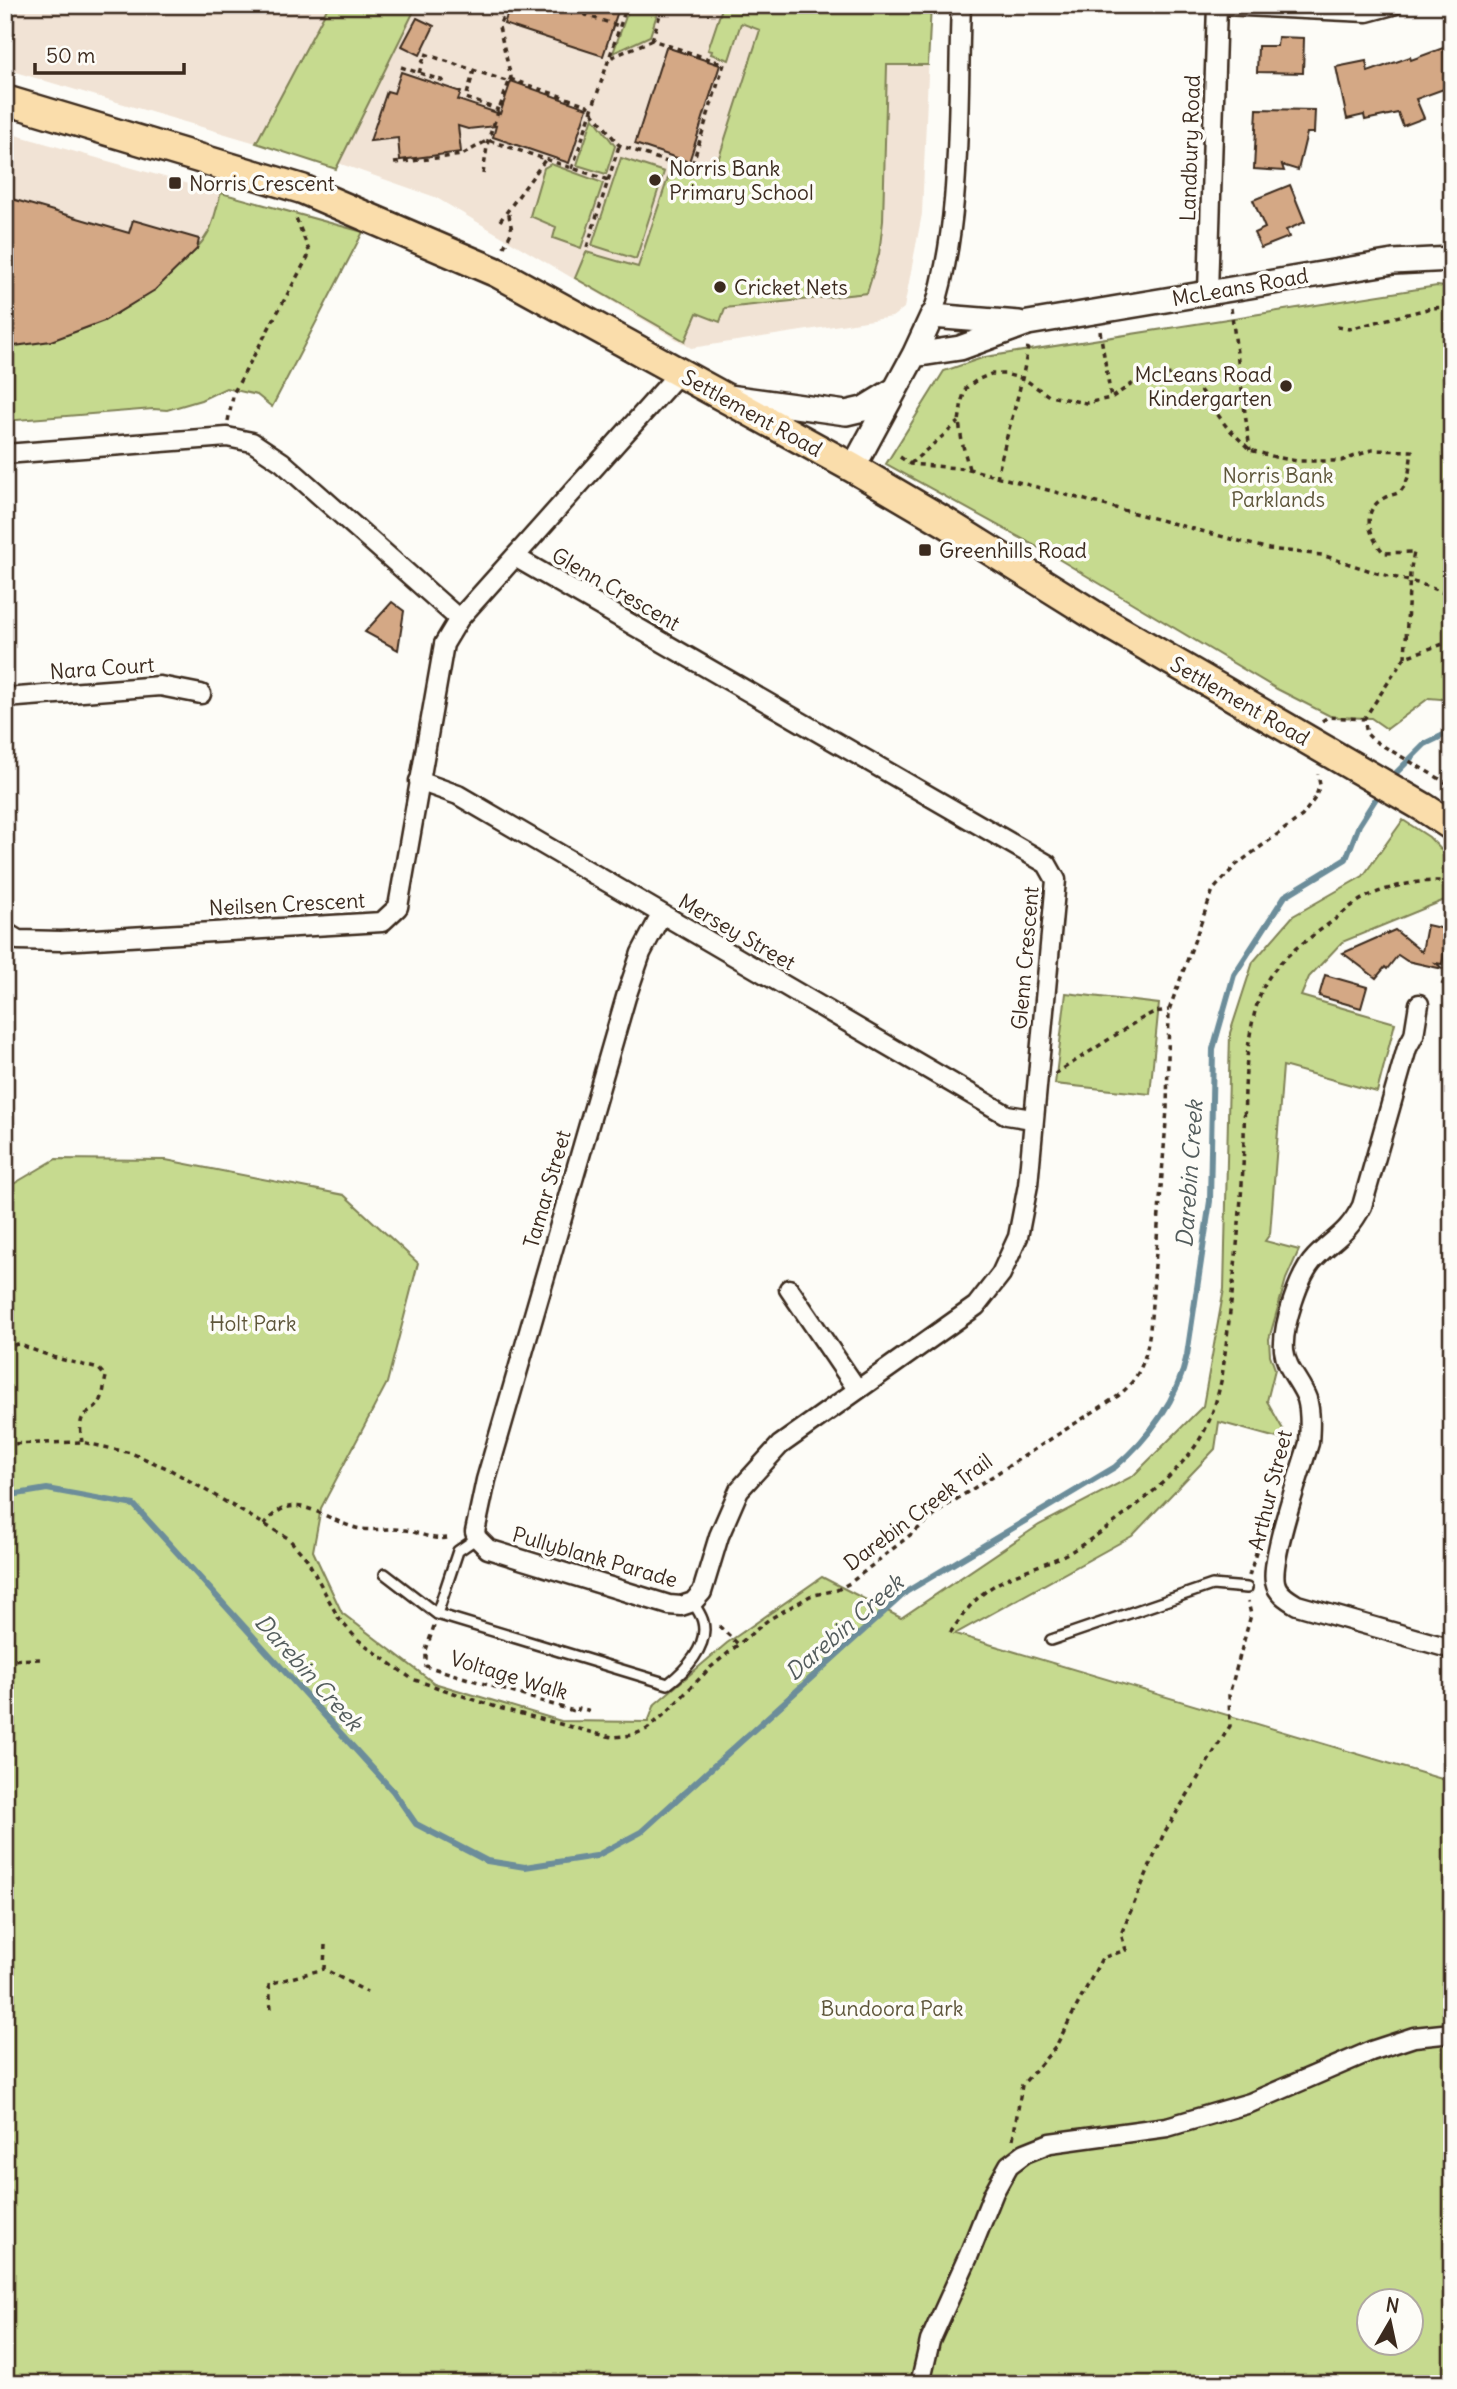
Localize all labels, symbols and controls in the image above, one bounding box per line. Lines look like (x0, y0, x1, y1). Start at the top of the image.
scale bar (35, 32, 184, 76)
text: 50 m (46, 42, 95, 69)
street label: Landbury Road (1174, 74, 1206, 222)
place label: Norris Bank Primary School (669, 155, 814, 206)
place label: Norris Crescent (189, 170, 335, 197)
marker: Norris Bank Primary School (647, 172, 663, 188)
marker: Norris Crescent (167, 175, 183, 191)
street label: McLeans Road (1170, 262, 1310, 312)
place label: Cricket Nets (734, 274, 848, 301)
marker: Cricket Nets (712, 279, 728, 295)
place label: McLeans Road Kindergarten (1134, 361, 1272, 412)
street label: Settlement Road (677, 363, 827, 463)
marker: McLeans Road Kindergarten (1278, 378, 1294, 394)
park label: Norris Bank Parklands (1222, 462, 1334, 513)
place label: Greenhills Road (939, 537, 1087, 564)
street label: Glenn Crescent (547, 541, 685, 637)
marker: Greenhills Road (917, 542, 933, 558)
street label: Settlement Road (1166, 650, 1314, 752)
street label: Nara Court (49, 651, 155, 685)
street label: Glenn Crescent (1005, 885, 1045, 1031)
street label: Neilsen Crescent (208, 886, 366, 922)
street label: Mersey Street (674, 888, 800, 976)
water label: Darebin Creek (1169, 1098, 1209, 1249)
street label: Tamar Street (517, 1127, 577, 1251)
park label: Holt Park (209, 1310, 297, 1337)
street label: Arthur Street (1242, 1427, 1298, 1553)
street label: Darebin Creek Trail (838, 1447, 998, 1577)
street label: Pullyblank Parade (509, 1521, 681, 1593)
water label: Darebin Creek (779, 1567, 910, 1686)
water label: Darebin Creek (249, 1608, 370, 1737)
street label: Voltage Walk (447, 1644, 571, 1706)
park label: Bundoora Park (821, 1995, 963, 2022)
north arrow (1356, 2288, 1426, 2358)
text: N (1384, 2292, 1401, 2318)

